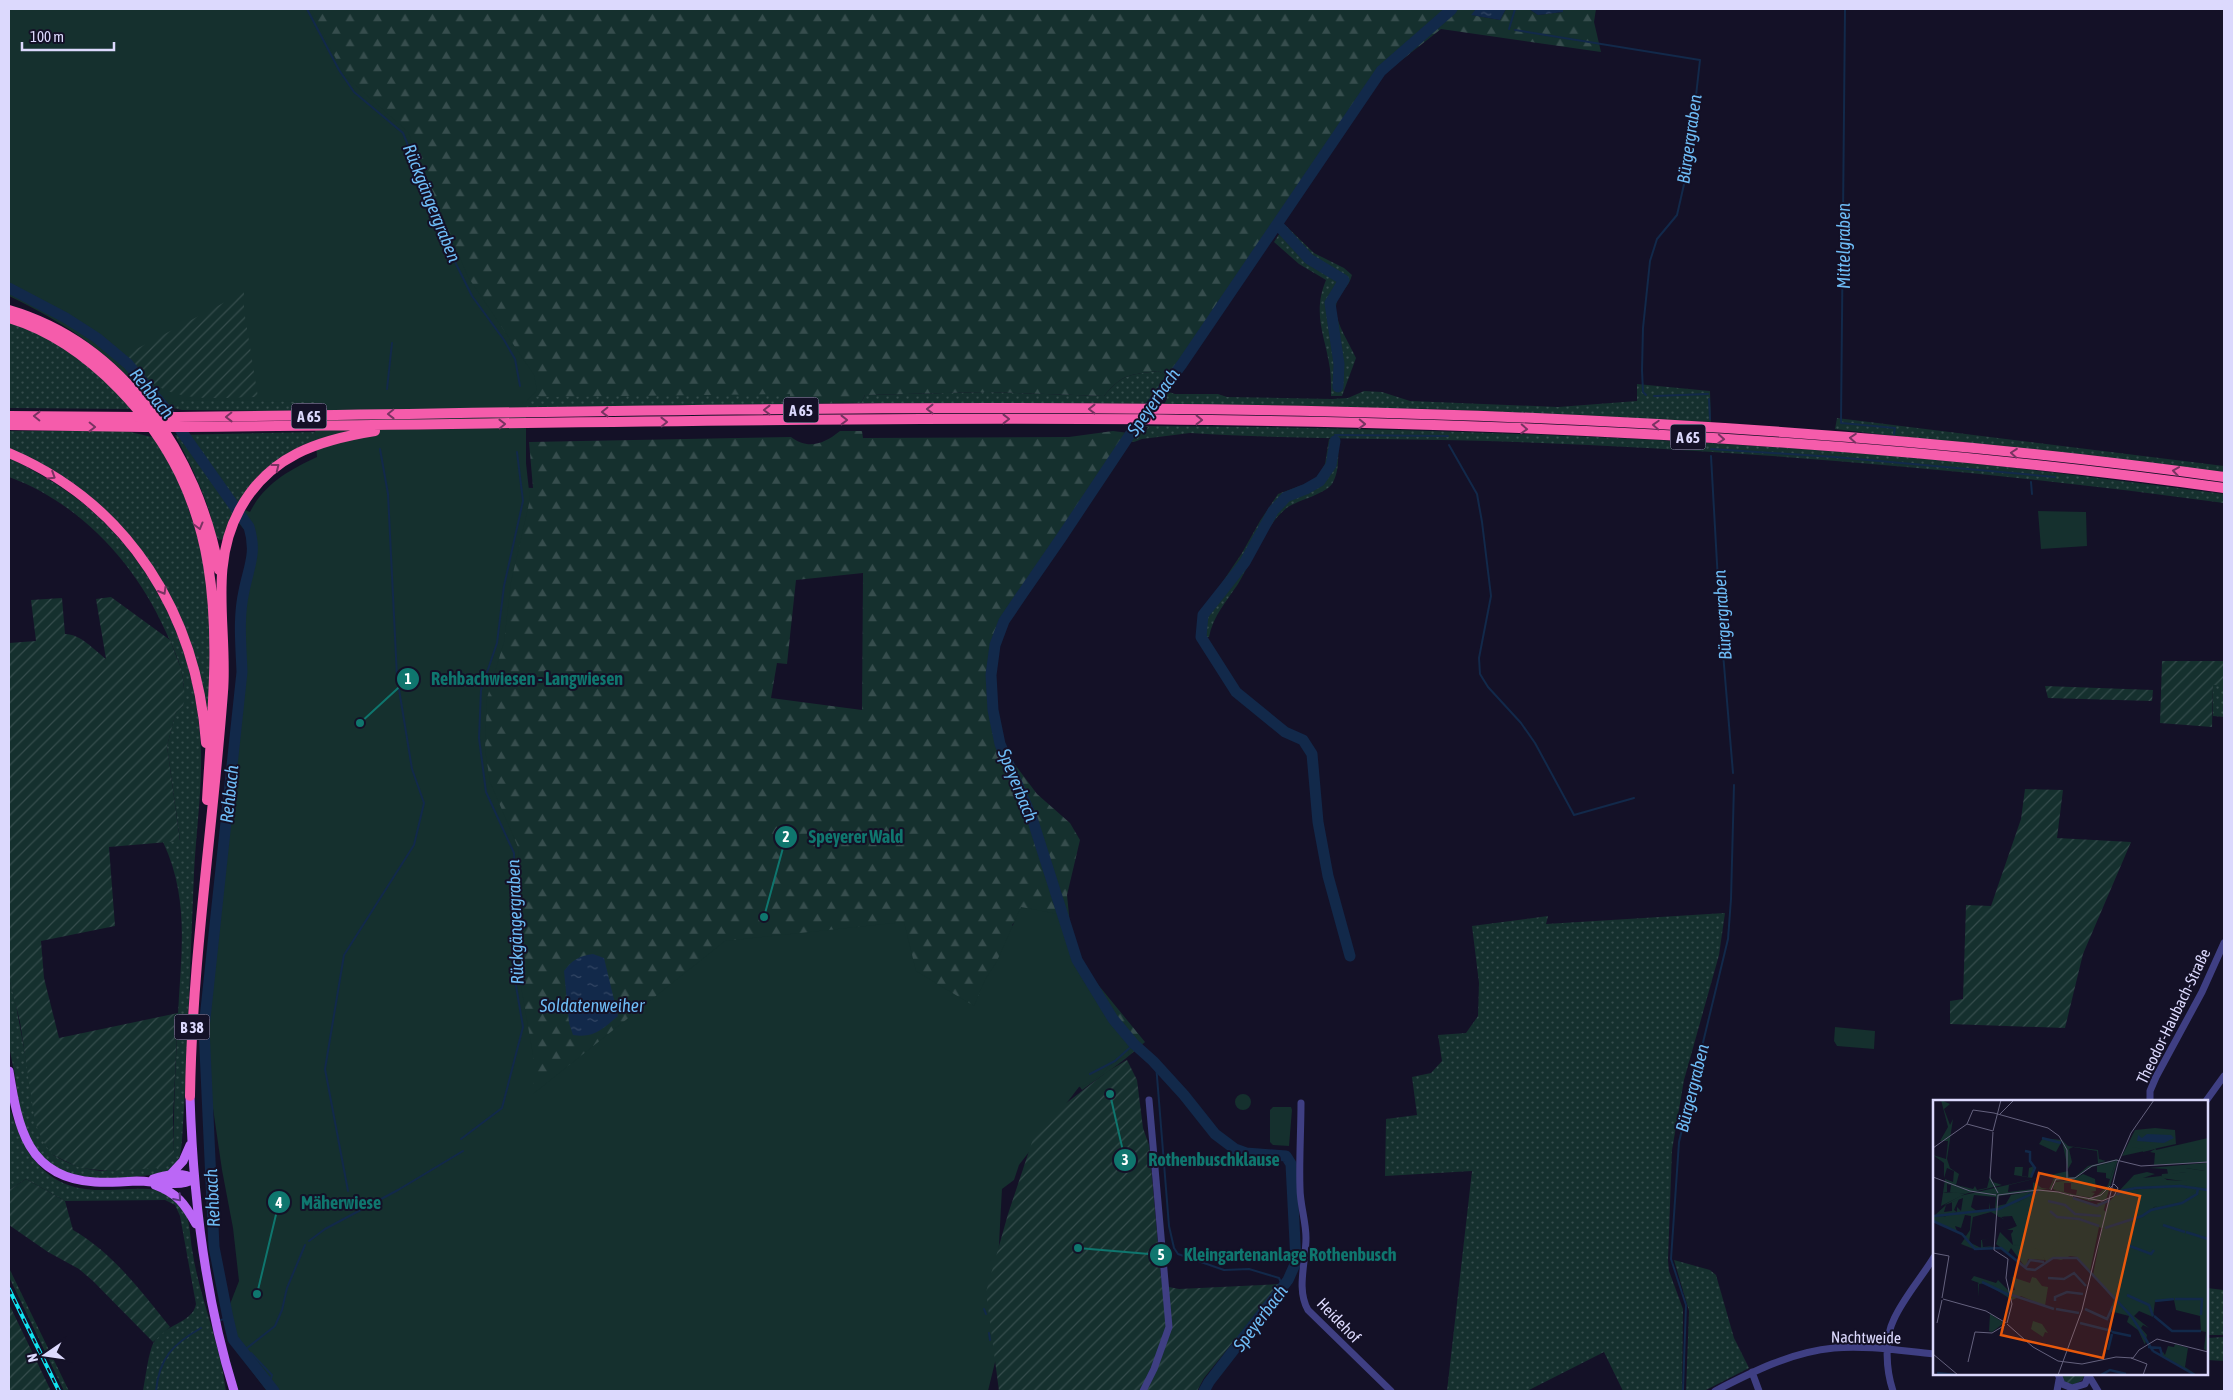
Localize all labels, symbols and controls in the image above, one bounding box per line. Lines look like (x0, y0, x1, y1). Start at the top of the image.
scale bar (22, 20, 115, 52)
text: 100 m (30, 28, 64, 45)
water label: Bürgergraben (1672, 93, 1706, 185)
water label: Rückgängergraben (399, 141, 465, 265)
water label: Mittelgraben (1833, 203, 1854, 289)
water label: Rehbach (126, 364, 179, 422)
water label: Speyerbach (1122, 364, 1184, 440)
road number: A 65 (784, 398, 818, 422)
road number: A 65 (292, 404, 326, 428)
one-way arrow (926, 404, 934, 414)
one-way arrow (1088, 404, 1096, 414)
one-way arrow (763, 405, 771, 415)
one-way arrow (601, 407, 608, 417)
one-way arrow (387, 409, 395, 420)
one-way arrow (32, 411, 40, 421)
one-way arrow (224, 411, 232, 422)
one-way arrow (1003, 414, 1011, 424)
one-way arrow (840, 415, 848, 425)
one-way arrow (1196, 415, 1203, 425)
one-way arrow (660, 417, 668, 427)
one-way arrow (1358, 418, 1366, 429)
one-way arrow (498, 419, 506, 429)
one-way arrow (1651, 419, 1659, 430)
one-way arrow (89, 422, 97, 432)
one-way arrow (1520, 423, 1528, 434)
road number: A 65 (1670, 424, 1706, 450)
one-way arrow (1848, 433, 1856, 444)
one-way arrow (1717, 434, 1725, 445)
one-way arrow (2010, 447, 2018, 458)
one-way arrow (270, 465, 279, 473)
one-way arrow (2172, 466, 2180, 477)
one-way arrow (46, 469, 55, 479)
one-way arrow (193, 522, 204, 531)
water label: Bürgergraben (1708, 569, 1736, 661)
one-way arrow (157, 586, 167, 595)
callout: Rehbachwiesen - Langwiesen (396, 662, 633, 695)
text: Rehbachwiesen - Langwiesen (431, 668, 623, 689)
text: 1 (404, 670, 412, 687)
water label: Speyerbach (993, 744, 1042, 825)
water label: Rehbach (216, 764, 243, 824)
callout: Speyerer Wald (774, 820, 913, 853)
text: Speyerer Wald (809, 826, 903, 847)
text: 2 (782, 828, 790, 845)
water label: Rückgängergraben (502, 859, 528, 985)
street label: Theodor-Haubach-Straße (2132, 945, 2214, 1087)
water label: Soldatenweiher (539, 995, 645, 1016)
road number: B 38 (174, 1014, 210, 1040)
water label: Bürgergraben (1671, 1041, 1713, 1134)
inset map (1933, 1100, 2208, 1375)
callout: Rothenbuschklause (1113, 1143, 1289, 1176)
text: Rothenbuschklause (1148, 1149, 1280, 1170)
text: 3 (1121, 1151, 1129, 1168)
water label: Rehbach (200, 1168, 224, 1228)
callout: Mäherwiese (266, 1186, 391, 1219)
text: Mäherwiese (301, 1192, 381, 1213)
one-way arrow (172, 1193, 181, 1202)
text: 4 (274, 1194, 283, 1211)
callout: Kleingartenanlage Rothenbusch (1149, 1238, 1407, 1271)
text: Kleingartenanlage Rothenbusch (1184, 1244, 1397, 1265)
text: 5 (1157, 1246, 1165, 1263)
water label: Speyerbach (1228, 1281, 1292, 1356)
street label: Heidehof (1313, 1294, 1365, 1346)
street label: Nachtweide (1831, 1327, 1901, 1347)
north arrow (20, 1330, 70, 1380)
text: N (24, 1352, 41, 1364)

